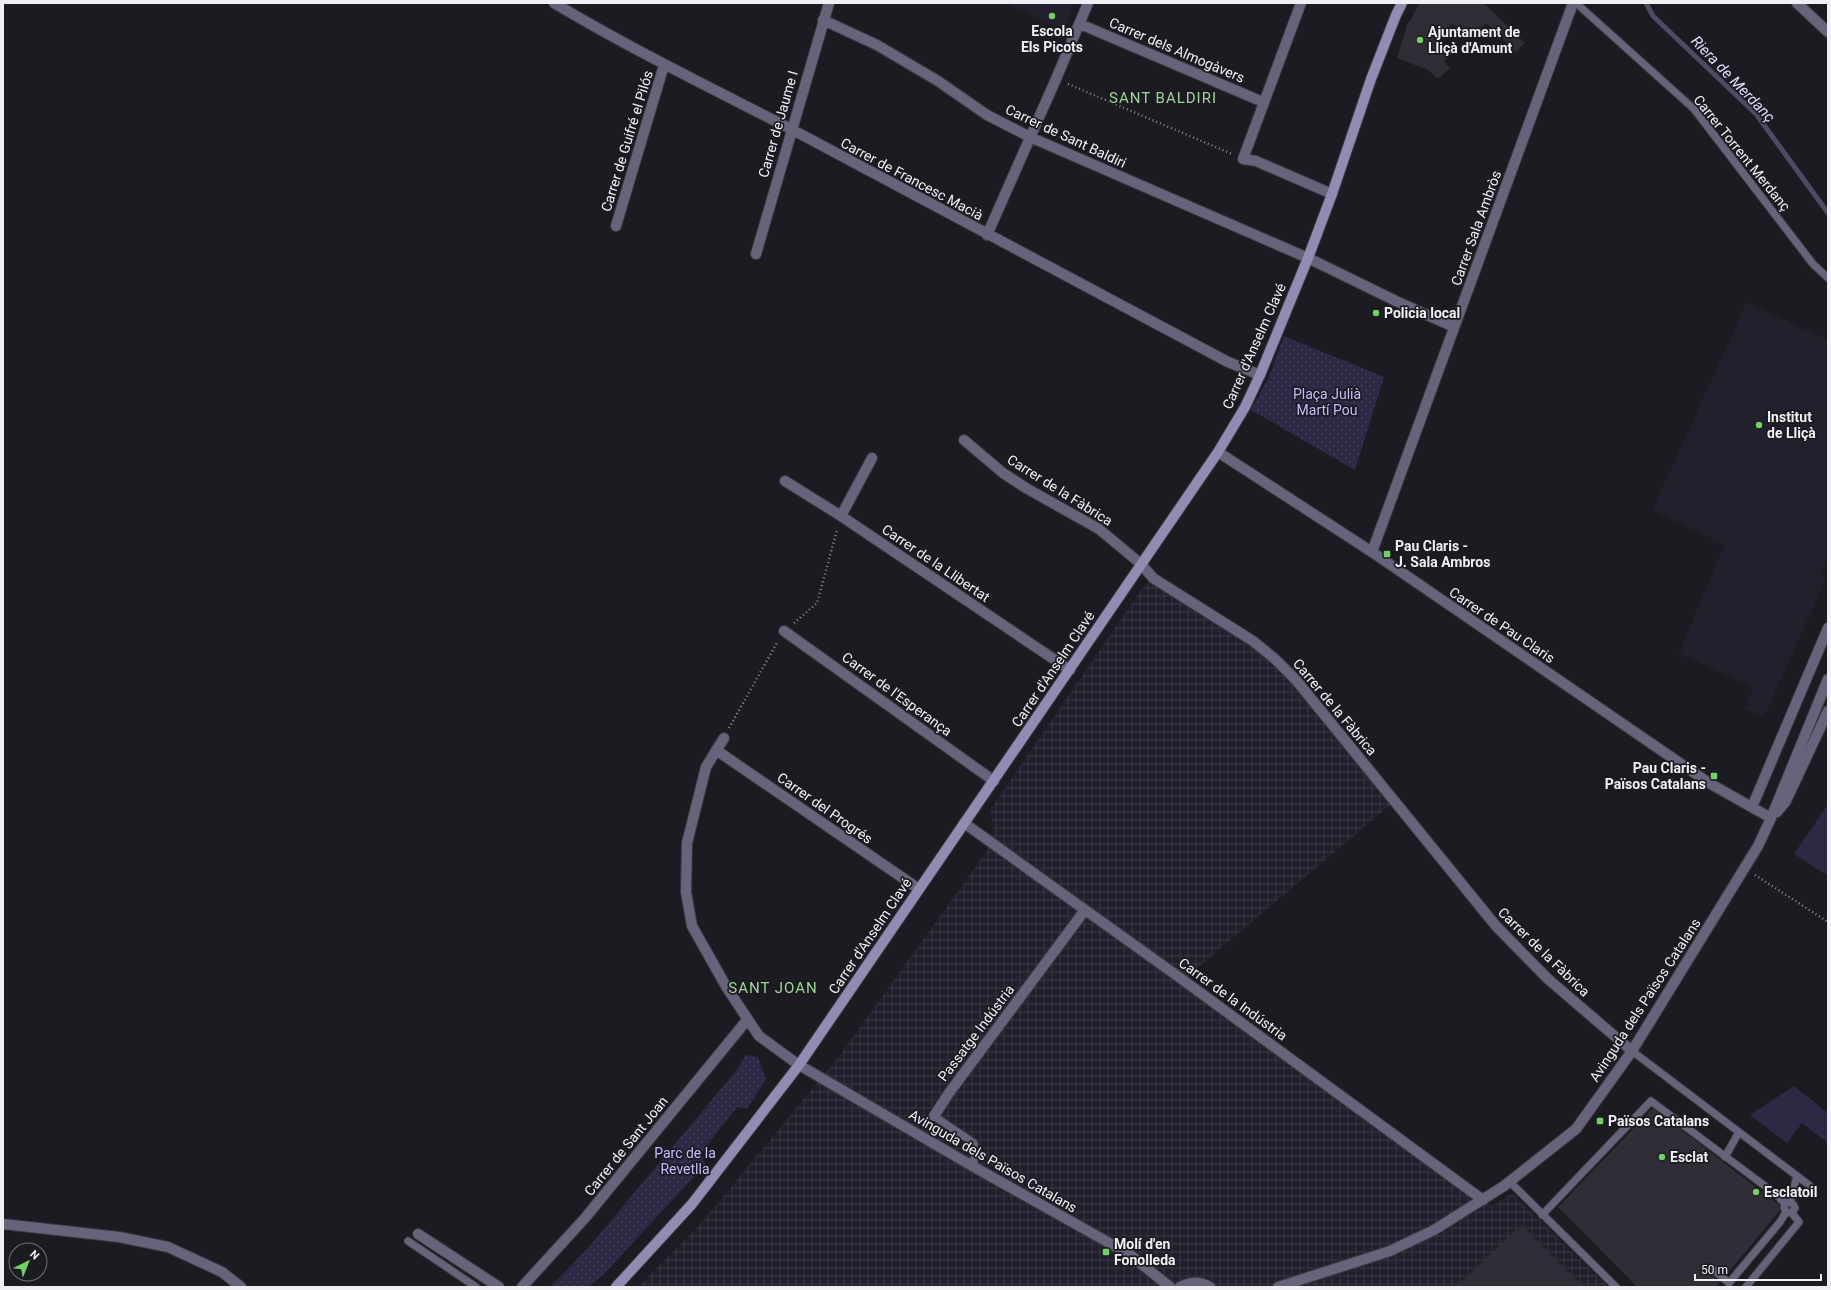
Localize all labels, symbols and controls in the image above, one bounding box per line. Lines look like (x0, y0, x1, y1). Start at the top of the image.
marker: Escola Els Picots (1047, 11, 1057, 21)
street label: Carrer dels Almogàvers (1107, 14, 1247, 86)
place label: Escola Els Picots (1021, 23, 1083, 55)
place label: Ajuntament de Lliçà d'Amunt (1428, 24, 1521, 56)
water label: Riera de Merdanç (1687, 32, 1779, 126)
marker: Ajuntament de Lliçà d'Amunt (1415, 35, 1425, 45)
street label: Carrer de Guifré el Pilós (598, 69, 656, 213)
street label: Carrer de Jaume I (755, 69, 801, 179)
district label: SANT BALDIRI (1109, 89, 1217, 107)
street label: Carrer Torrent Merdanç (1690, 92, 1794, 214)
street label: Carrer de Sant Baldiri (1003, 101, 1129, 171)
street label: Carrer de Francesc Macià (838, 135, 986, 223)
street label: Carrer Sala Ambròs (1448, 168, 1504, 288)
street label: Carrer d'Anselm Clavé (1219, 281, 1289, 411)
place label: Policia local (1384, 305, 1460, 321)
marker: Policia local (1371, 308, 1381, 318)
park label: Plaça Julià Martí Pou (1293, 386, 1361, 418)
place label: Institut de Lliçà (1767, 409, 1816, 441)
marker: Institut de Lliçà (1754, 420, 1764, 430)
street label: Carrer de la Fàbrica (1004, 451, 1116, 529)
street label: Carrer de la Llibertat (879, 521, 993, 605)
place label: Pau Claris - J. Sala Ambros (1395, 538, 1490, 570)
marker: Pau Claris - J. Sala Ambros (1382, 549, 1392, 559)
street label: Carrer de Pau Claris (1446, 584, 1558, 666)
street label: Carrer d'Anselm Clavé (1008, 608, 1098, 730)
street label: Carrer de l'Esperança (839, 649, 955, 739)
street label: Carrer de la Fàbrica (1290, 655, 1380, 759)
place label: Pau Claris - Països Catalans (1605, 760, 1706, 792)
street label: Carrer del Progrés (774, 769, 876, 847)
marker: Pau Claris - Països Catalans (1709, 771, 1719, 781)
street label: Carrer d'Anselm Clavé (825, 875, 915, 997)
street label: Carrer de la Fàbrica (1495, 904, 1593, 1000)
street label: Avinguda dels Països Catalans (1586, 915, 1704, 1085)
street label: Carrer de la Indústria (1176, 954, 1290, 1044)
district label: SANT JOAN (728, 979, 818, 997)
street label: Passatge Indústria (935, 982, 1017, 1084)
street label: Carrer de Sant Joan (581, 1093, 671, 1199)
street label: Avinguda dels Països Catalans (906, 1106, 1080, 1216)
place label: Països Catalans (1608, 1113, 1709, 1129)
marker: Països Catalans (1595, 1116, 1605, 1126)
park label: Parc de la Revetlla (654, 1145, 716, 1177)
place label: Esclat (1670, 1149, 1709, 1165)
marker: Esclat (1657, 1152, 1667, 1162)
place label: Esclatoil (1764, 1184, 1817, 1200)
marker: Esclatoil (1751, 1187, 1761, 1197)
place label: Molí d'en Fonolleda (1114, 1236, 1176, 1268)
north arrow (8, 1242, 48, 1282)
marker: Molí d'en Fonolleda (1101, 1247, 1111, 1257)
text: N (27, 1248, 42, 1263)
scale bar (1695, 1256, 1821, 1282)
text: 50 m (1701, 1263, 1728, 1277)

